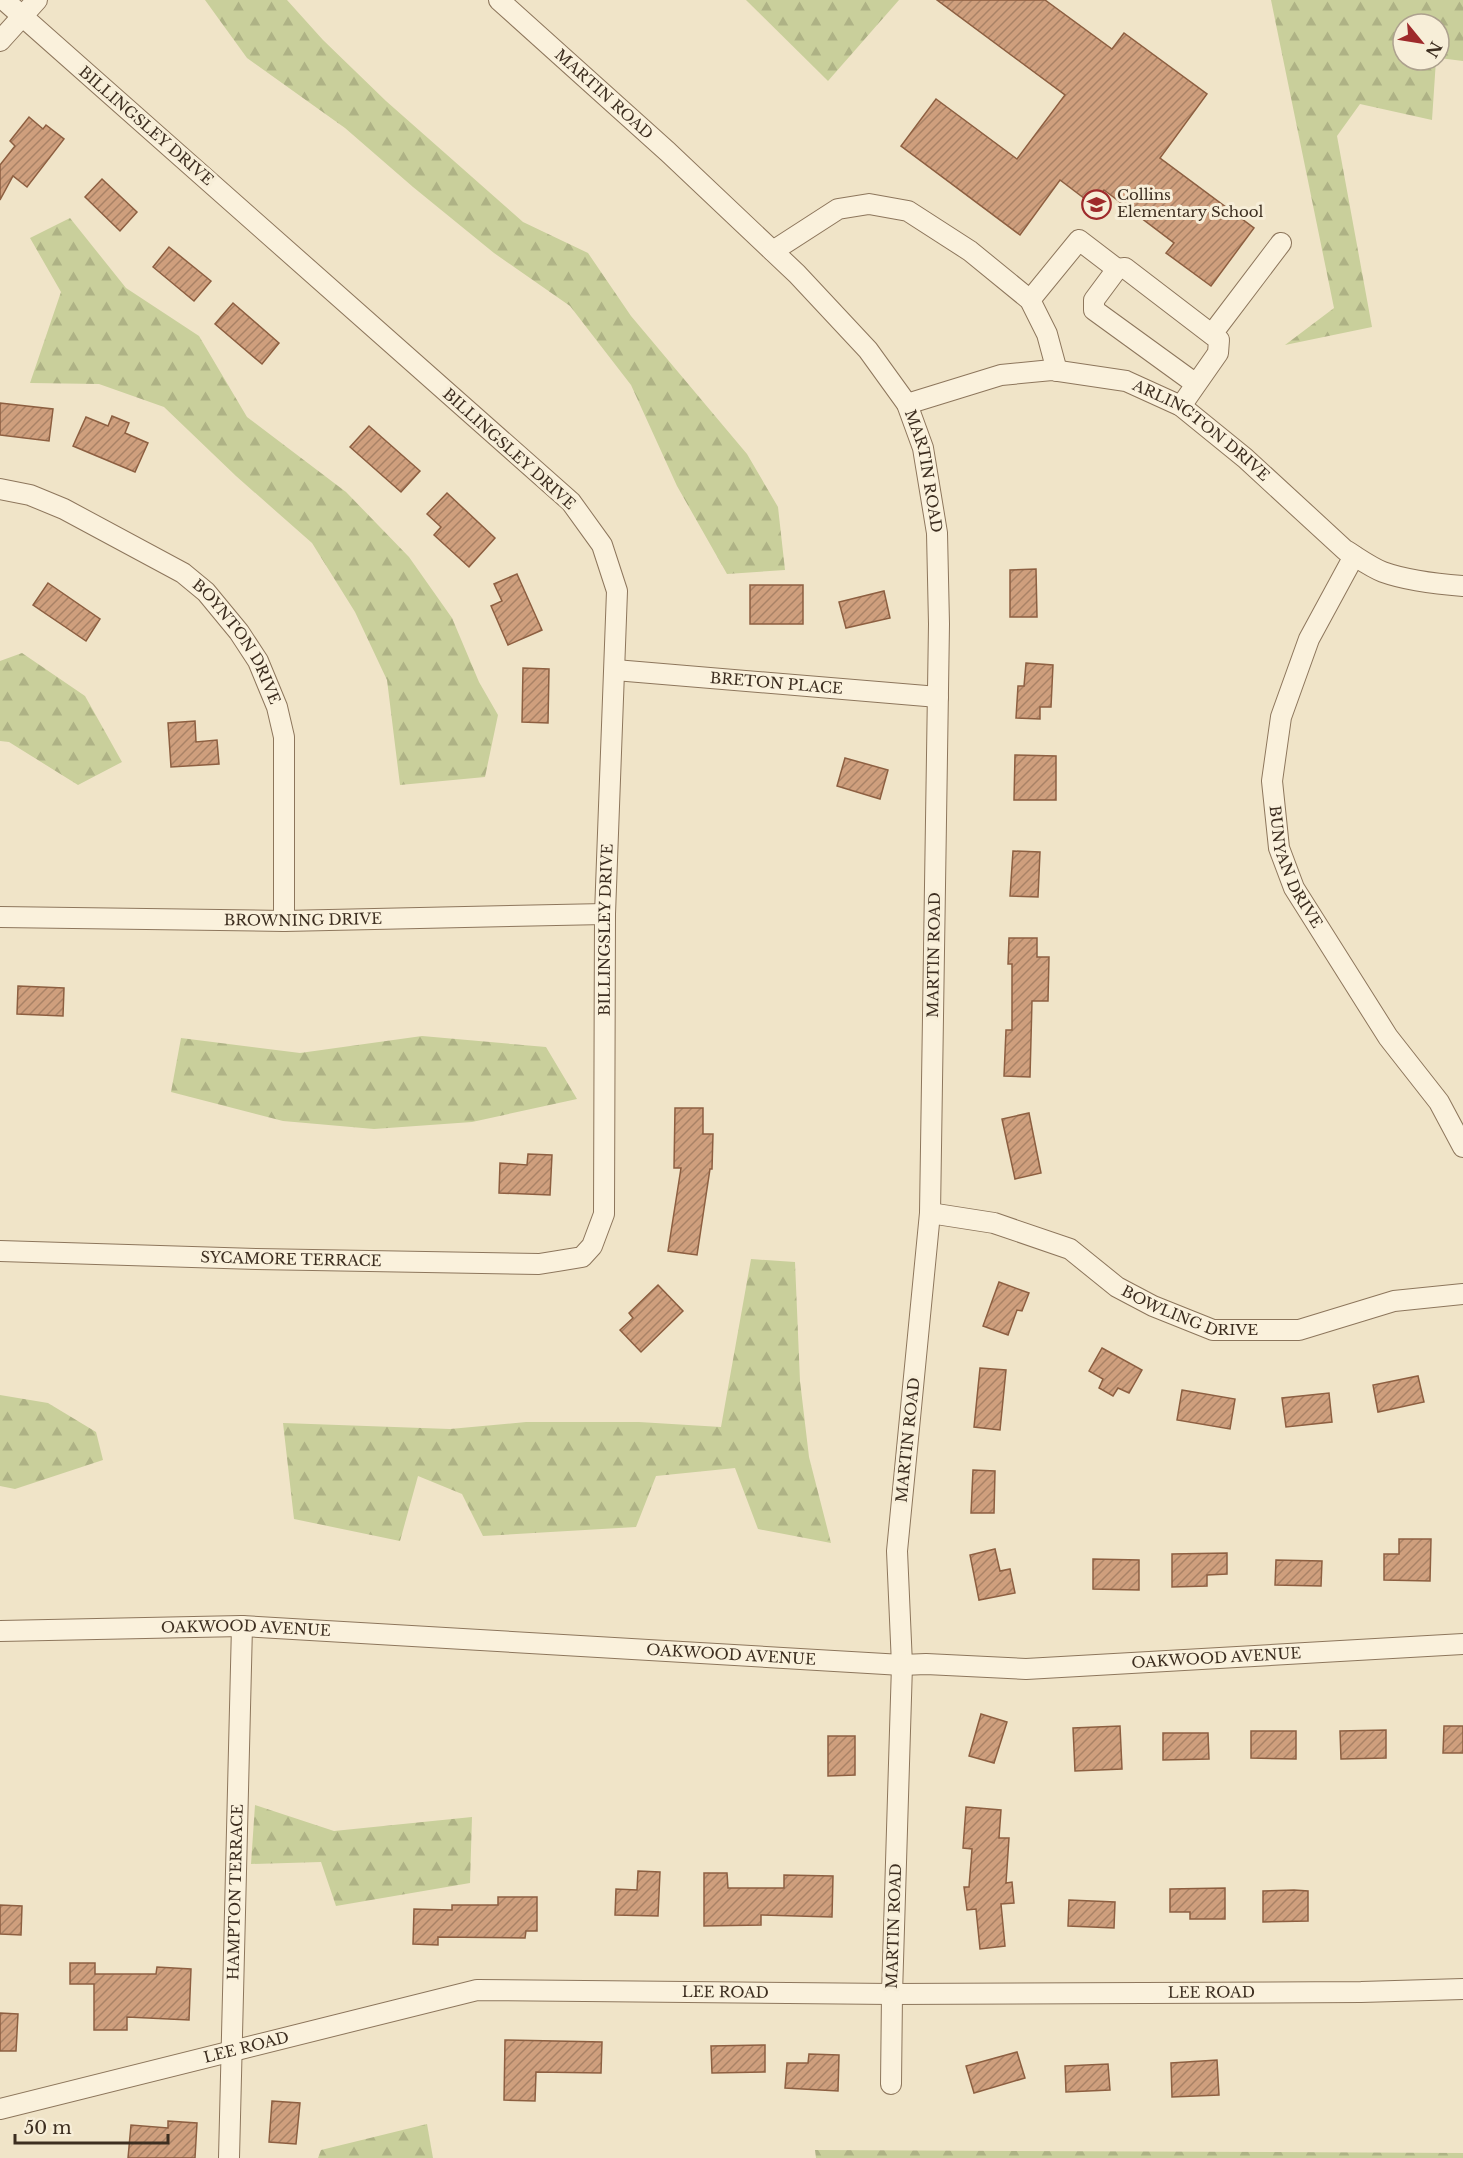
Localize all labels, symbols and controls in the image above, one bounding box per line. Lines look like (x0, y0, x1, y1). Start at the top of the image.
north arrow (1391, 12, 1451, 72)
text: N (1422, 38, 1446, 61)
street label: MARTIN ROAD (551, 45, 657, 143)
street label: BILLINGSLEY DRIVE (75, 62, 218, 189)
place label: Collins Elementary School (1117, 185, 1264, 221)
school or university icon: Collins Elementary School (1080, 188, 1112, 220)
street label: ARLINGTON DRIVE (1129, 375, 1274, 485)
street label: BILLINGSLEY DRIVE (439, 384, 580, 513)
street label: MARTIN ROAD (901, 407, 947, 534)
street label: BOYNTON DRIVE (189, 575, 285, 707)
street label: BRETON PLACE (709, 668, 844, 698)
street label: BUNYAN DRIVE (1266, 804, 1327, 931)
street label: BILLINGSLEY DRIVE (595, 843, 617, 1016)
street label: MARTIN ROAD (923, 892, 944, 1018)
street label: BROWNING DRIVE (224, 909, 382, 930)
street label: SYCAMORE TERRACE (200, 1247, 382, 1270)
street label: BOWLING DRIVE (1118, 1281, 1258, 1340)
street label: MARTIN ROAD (891, 1376, 924, 1503)
street label: OAKWOOD AVENUE (161, 1616, 331, 1640)
street label: OAKWOOD AVENUE (646, 1640, 817, 1669)
street label: OAKWOOD AVENUE (1131, 1643, 1302, 1672)
street label: HAMPTON TERRACE (223, 1804, 247, 1980)
street label: MARTIN ROAD (882, 1863, 905, 1989)
street label: LEE ROAD (682, 1982, 769, 2002)
street label: LEE ROAD (1168, 1982, 1255, 2002)
street label: LEE ROAD (202, 2027, 291, 2067)
scale bar (15, 2107, 168, 2145)
text: 50 m (24, 2117, 72, 2139)

